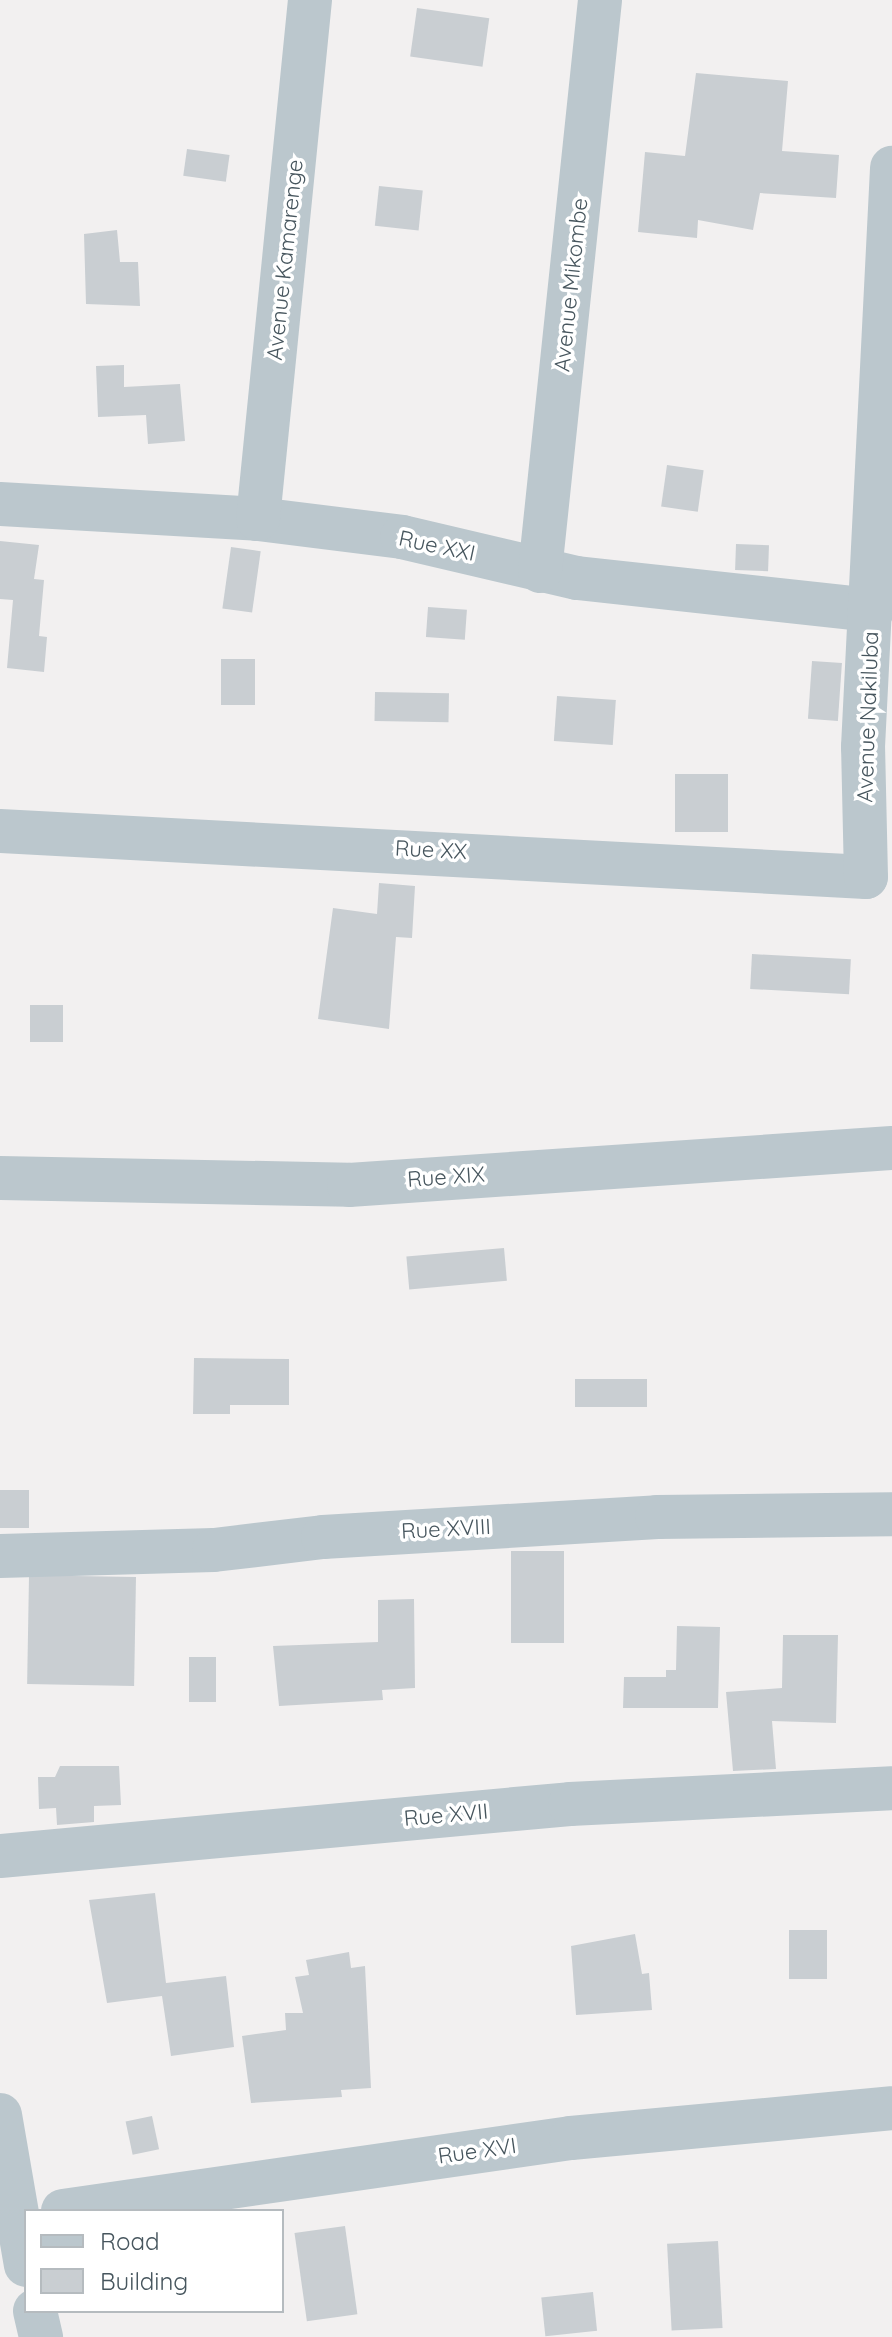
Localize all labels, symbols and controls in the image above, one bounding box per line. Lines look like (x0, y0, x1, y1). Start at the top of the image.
street label: Avenue Kamarenge (261, 158, 309, 362)
street label: Avenue Mikombe (549, 197, 593, 373)
street label: Rue XXI (396, 525, 478, 567)
street label: Avenue Nakiluba (852, 631, 884, 803)
street label: Rue XX (394, 835, 468, 865)
street label: Rue XIX (406, 1161, 486, 1193)
street label: Rue XVIII (400, 1513, 492, 1545)
street label: Rue XVII (403, 1798, 489, 1832)
street label: Rue XVI (436, 2132, 518, 2170)
legend (24, 2209, 284, 2313)
text: Road (100, 2226, 160, 2256)
text: Building (100, 2266, 188, 2296)

